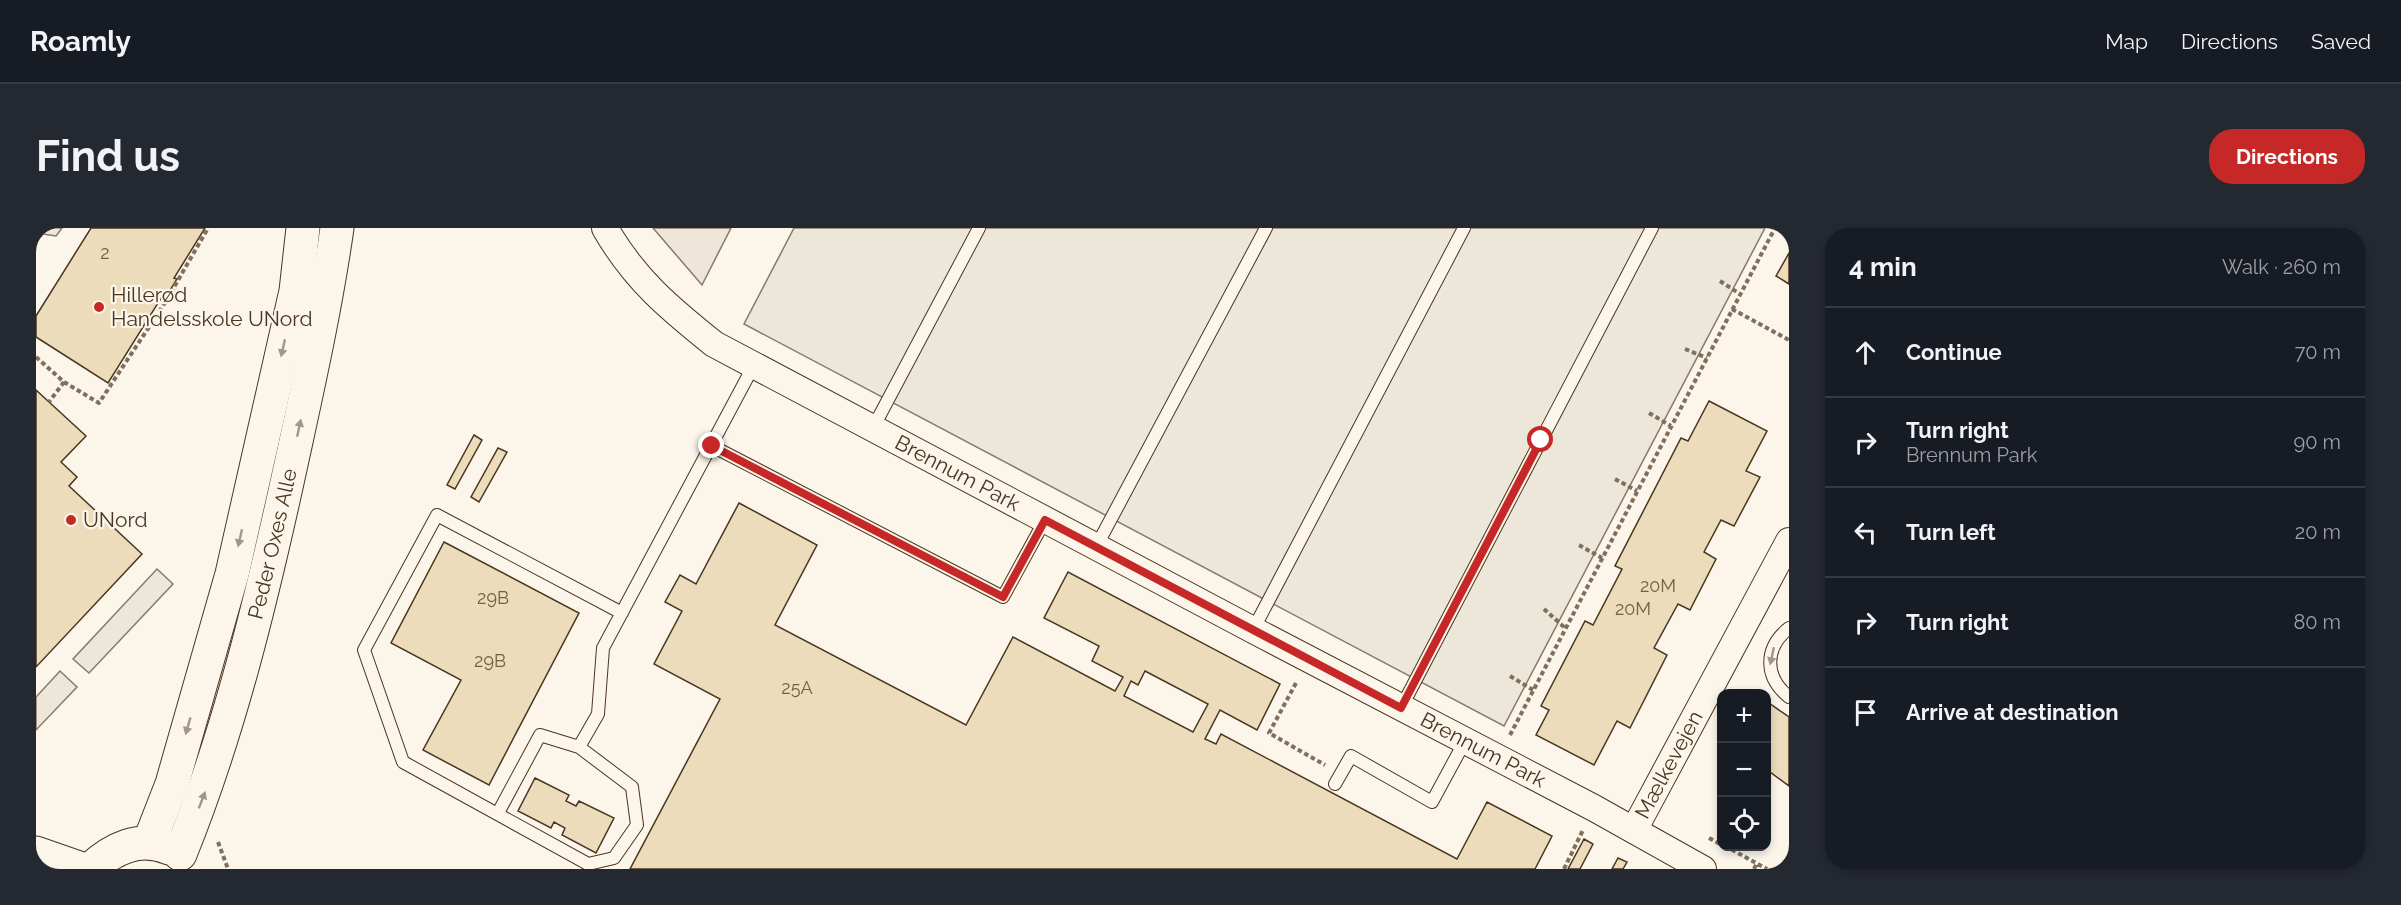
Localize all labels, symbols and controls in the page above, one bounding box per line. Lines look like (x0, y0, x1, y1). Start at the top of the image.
text: Roamly (30, 25, 131, 58)
text: Map (2105, 29, 2148, 54)
text: Directions (2181, 29, 2278, 54)
text: Saved (2311, 29, 2371, 54)
button: Directions (2209, 129, 2365, 184)
text: Find us (36, 132, 180, 181)
house number: 2 (100, 242, 110, 263)
text: 4 min (1849, 252, 1917, 282)
text: Walk · 260 m (2222, 255, 2341, 279)
place label: Hillerød Handelsskole UNord (111, 282, 312, 331)
marker: Hillerød Handelsskole UNord (92, 300, 106, 314)
icon: ahead (1849, 336, 1882, 369)
one-way arrow (278, 338, 288, 357)
text: Continue (1906, 339, 2002, 365)
text: 70 m (2295, 340, 2341, 364)
text: Turn right (1906, 417, 2009, 443)
one-way arrow (294, 419, 304, 437)
route start (1527, 426, 1553, 452)
icon: right (1849, 426, 1882, 459)
street label: Brennum Park (891, 429, 1025, 516)
text: 90 m (2294, 430, 2341, 454)
route end (698, 432, 724, 458)
text: Brennum Park (1906, 443, 2037, 467)
street label: Peder Oxes Alle (242, 466, 302, 622)
place label: UNord (83, 507, 148, 532)
marker: UNord (64, 513, 78, 527)
icon: left (1849, 516, 1882, 549)
text: Turn left (1906, 519, 1996, 545)
text: 20 m (2295, 520, 2341, 544)
one-way arrow (235, 529, 245, 547)
house number: 20M (1640, 575, 1676, 596)
house number: 29B (477, 587, 509, 608)
house number: 20M (1615, 598, 1651, 619)
icon: right (1849, 606, 1882, 639)
text: Turn right (1906, 609, 2009, 635)
text: 80 m (2293, 610, 2341, 634)
one-way arrow (1767, 647, 1776, 666)
house number: 29B (474, 650, 506, 671)
house number: 25A (781, 677, 813, 698)
map controls (1717, 689, 1771, 851)
button: + (1717, 689, 1771, 743)
icon: arrive (1849, 696, 1882, 729)
text: Arrive at destination (1906, 699, 2119, 725)
street label: Mælkevejen (1629, 706, 1708, 823)
street label: Brennum Park (1416, 707, 1550, 793)
one-way arrow (183, 717, 193, 735)
button: − (1717, 743, 1771, 797)
one-way arrow (197, 790, 207, 808)
button: locate (1717, 797, 1771, 851)

